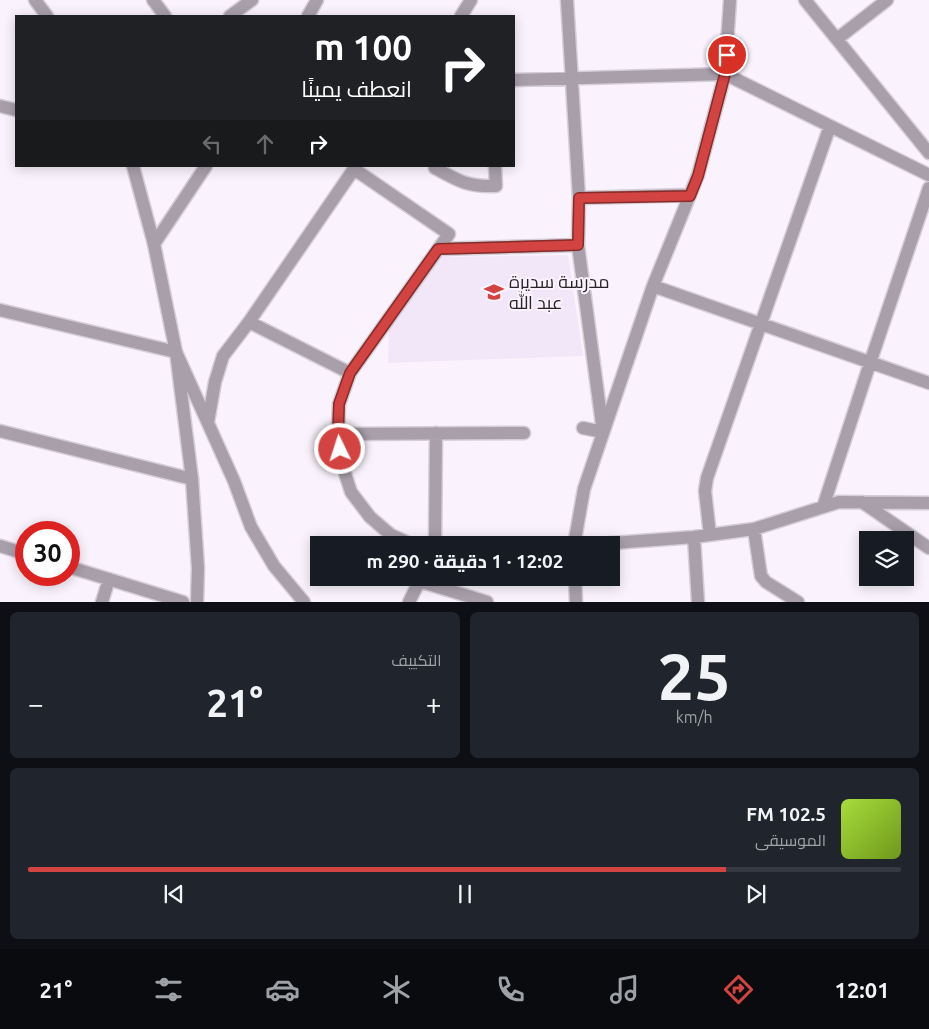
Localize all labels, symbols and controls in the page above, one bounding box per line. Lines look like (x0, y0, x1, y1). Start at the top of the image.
text: 100 m (314, 27, 412, 67)
pin (706, 34, 748, 76)
icon: right (430, 35, 495, 100)
icon: arrive (713, 41, 741, 69)
text: انعطف يمينًا (301, 76, 412, 101)
icon: left (198, 130, 226, 158)
icon: ahead (251, 130, 279, 158)
icon: right (304, 130, 332, 158)
place label: مدرسة سديرة عبد الله (509, 271, 610, 312)
school or university icon: مدرسة سديرة عبد الله (483, 281, 505, 303)
position arrow (313, 422, 365, 474)
speed limit sign: 30 (15, 521, 80, 586)
map controls (859, 531, 914, 586)
button: layers (859, 531, 914, 586)
text: 12:02 · 1 دقيقة · 290 m (367, 550, 563, 572)
text: 25 (658, 639, 731, 712)
text: التكييف (391, 651, 442, 669)
text: 21° (207, 682, 263, 724)
text: − (28, 688, 44, 719)
text: + (426, 688, 442, 719)
text: km/h (676, 708, 713, 726)
text: 102.5 FM (746, 803, 826, 825)
text: الموسيقى (755, 831, 826, 849)
icon: previous (160, 880, 188, 908)
icon: pause (451, 880, 479, 908)
icon: next (742, 880, 770, 908)
icon: filters (151, 972, 186, 1007)
icon: car (265, 972, 300, 1007)
icon: climate (379, 972, 414, 1007)
icon: phone (493, 972, 528, 1007)
icon: music (607, 972, 642, 1007)
icon: directions (721, 972, 756, 1007)
text: 21° (40, 977, 72, 1002)
text: 12:01 (835, 977, 890, 1002)

